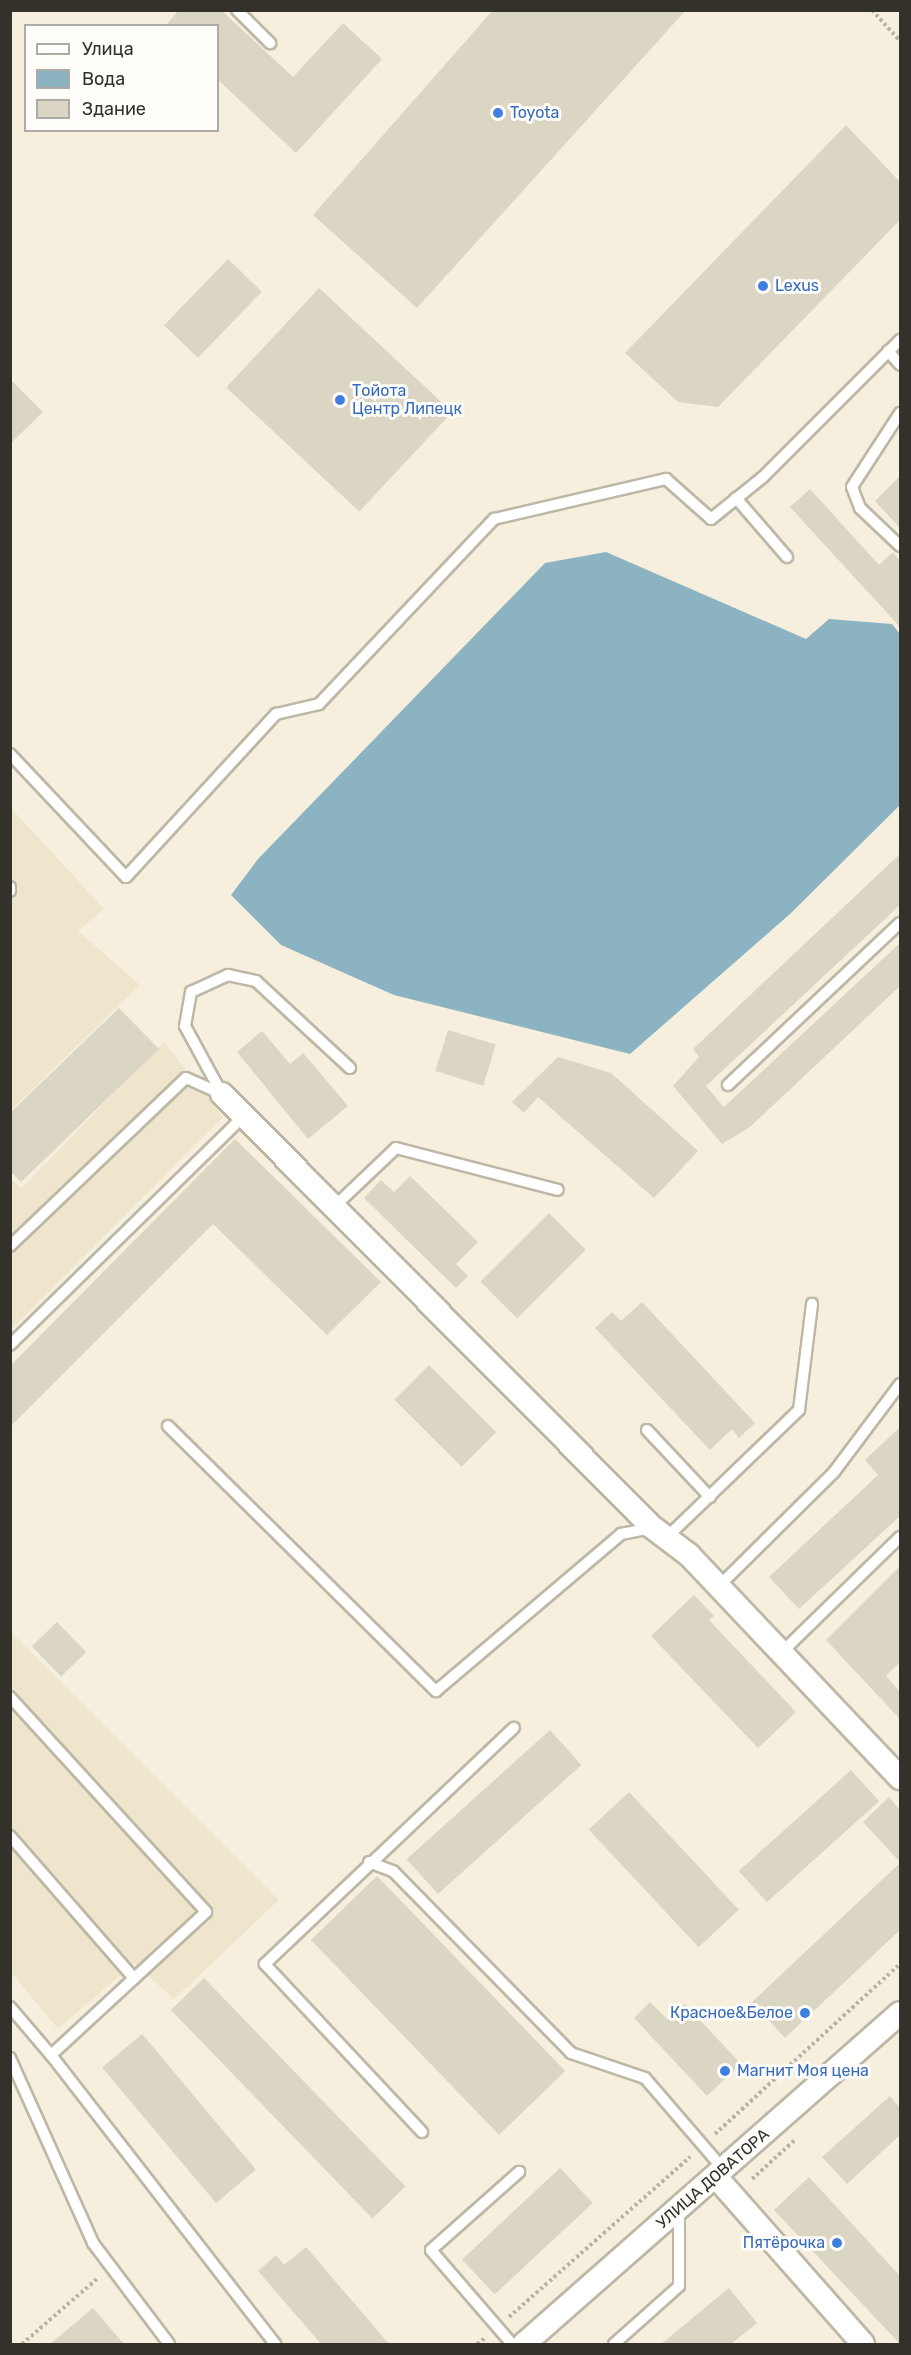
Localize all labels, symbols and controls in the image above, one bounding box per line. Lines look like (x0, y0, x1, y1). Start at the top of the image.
legend (24, 24, 219, 132)
text: Улица (82, 38, 134, 60)
text: Вода (82, 68, 125, 90)
text: Здание (82, 98, 146, 120)
place label: Toyota (510, 103, 559, 123)
marker: Toyota (491, 106, 505, 120)
place label: Lexus (775, 276, 819, 296)
marker: Lexus (756, 279, 770, 293)
place label: Тойота Центр Липецк (352, 381, 462, 419)
marker: Тойота Центр Липецк (333, 393, 347, 407)
place label: Красное&Белое (670, 2003, 793, 2023)
marker: Красное&Белое (798, 2006, 812, 2020)
place label: Магнит Моя цена (737, 2061, 869, 2081)
marker: Магнит Моя цена (718, 2064, 732, 2078)
street label: УЛИЦА ДОВАТОРА (653, 2125, 773, 2233)
place label: Пятёрочка (743, 2233, 825, 2253)
marker: Пятёрочка (830, 2236, 844, 2250)

